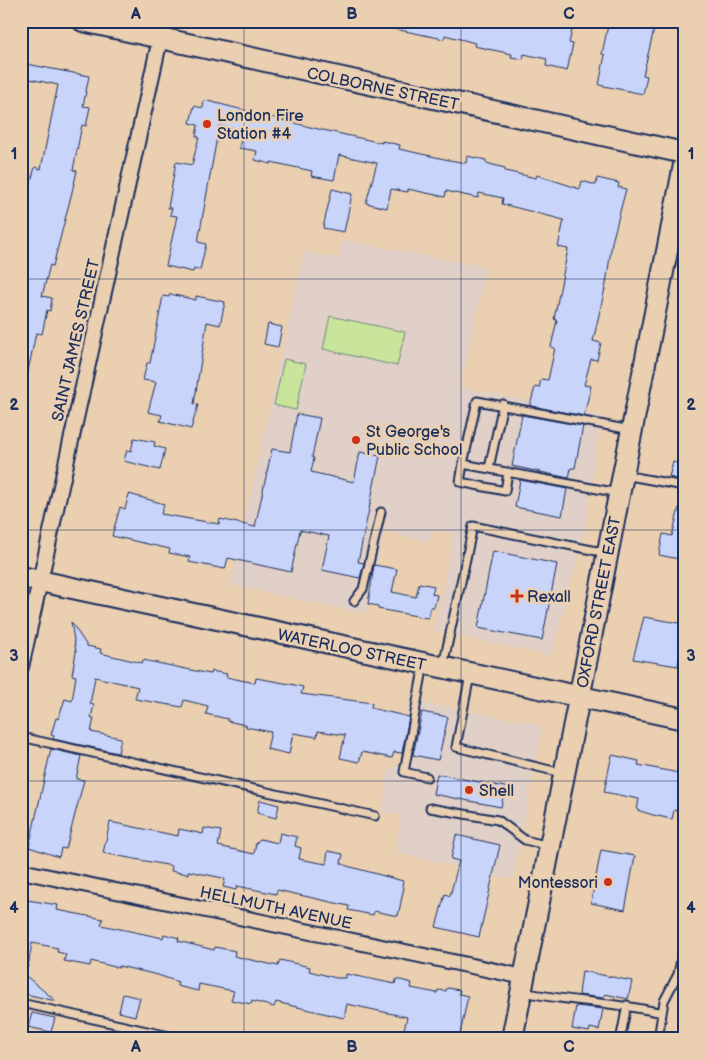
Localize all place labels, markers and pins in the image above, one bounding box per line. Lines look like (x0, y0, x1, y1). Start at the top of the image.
place label: London Fire Station #4 (217, 107, 304, 144)
marker: London Fire Station #4 (201, 118, 213, 130)
place label: St George's Public School (366, 423, 463, 460)
marker: St George's Public School (350, 434, 362, 446)
place label: Rexall (527, 588, 571, 607)
marker: Rexall (511, 590, 523, 602)
place label: Shell (479, 782, 514, 801)
marker: Shell (463, 784, 475, 796)
place label: Montessori (518, 874, 598, 893)
marker: Montessori (602, 876, 614, 888)

